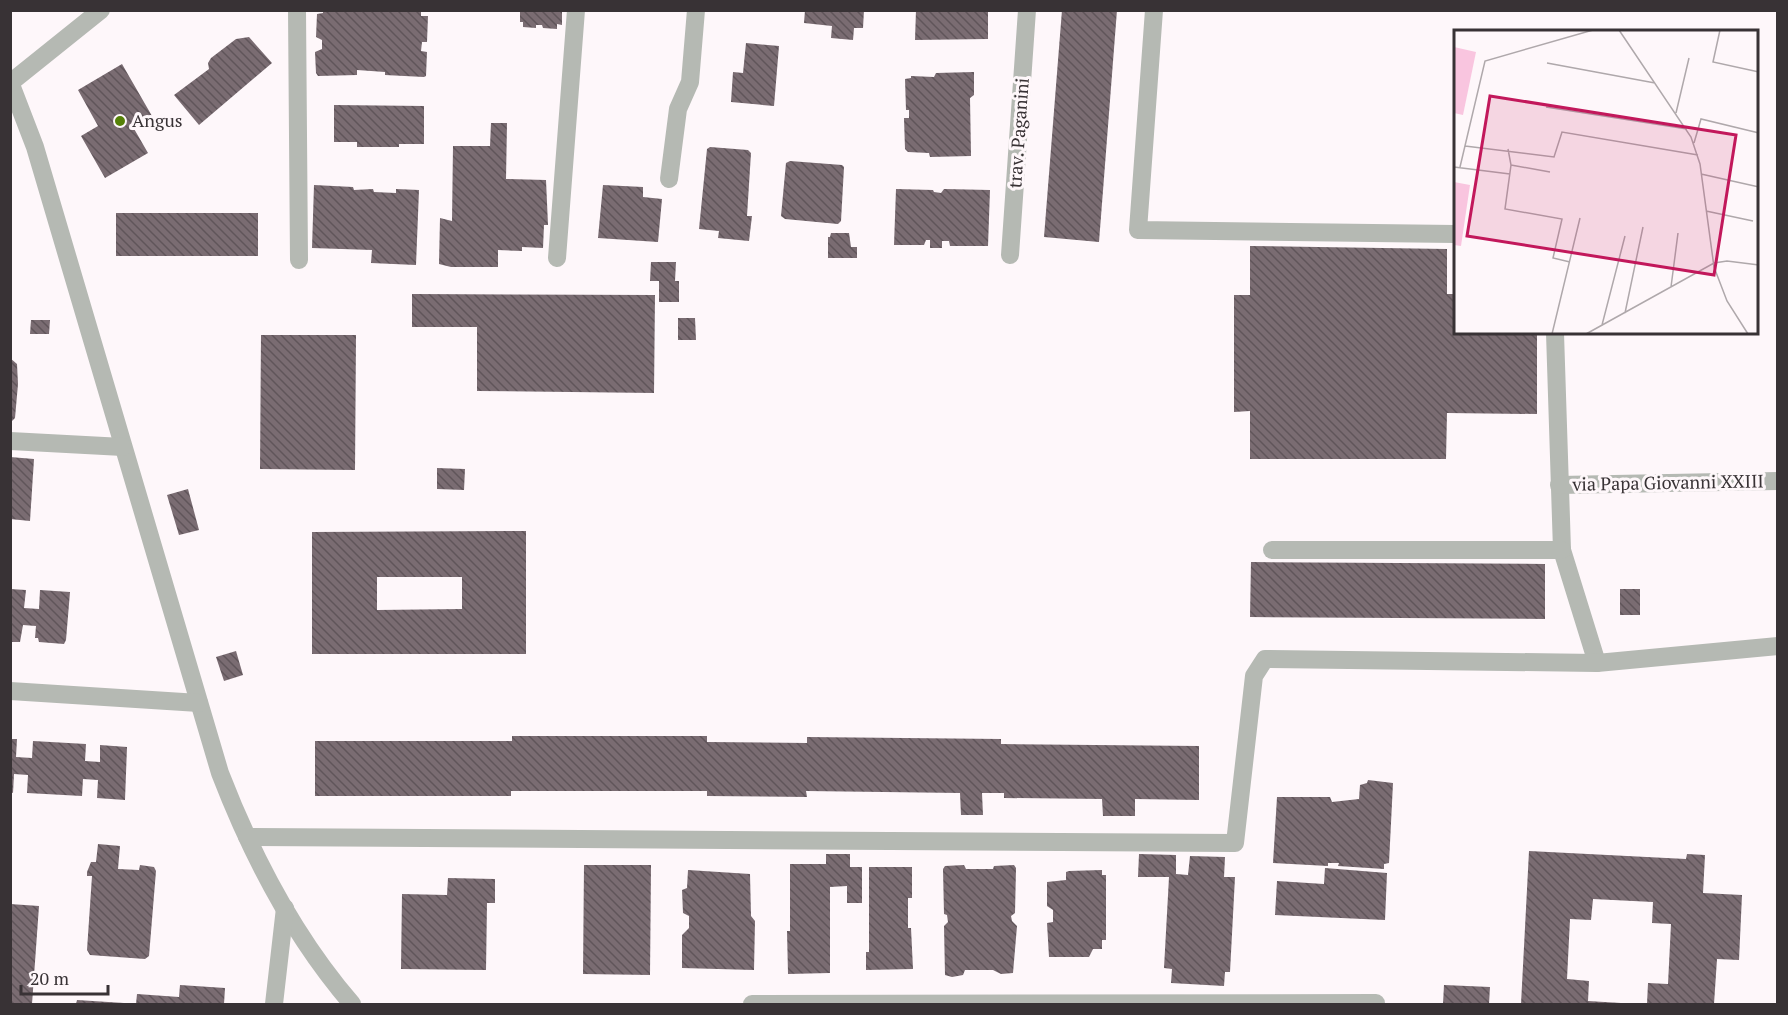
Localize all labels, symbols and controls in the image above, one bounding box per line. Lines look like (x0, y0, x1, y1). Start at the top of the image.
inset map (1454, 30, 1758, 334)
street label: trav. Paganini (1002, 77, 1034, 189)
place label: Angus (132, 108, 183, 132)
marker: Angus (113, 114, 127, 128)
street label: via Papa Giovanni XXIII (1571, 468, 1764, 496)
scale bar (21, 958, 108, 996)
text: 20 m (30, 966, 70, 990)

